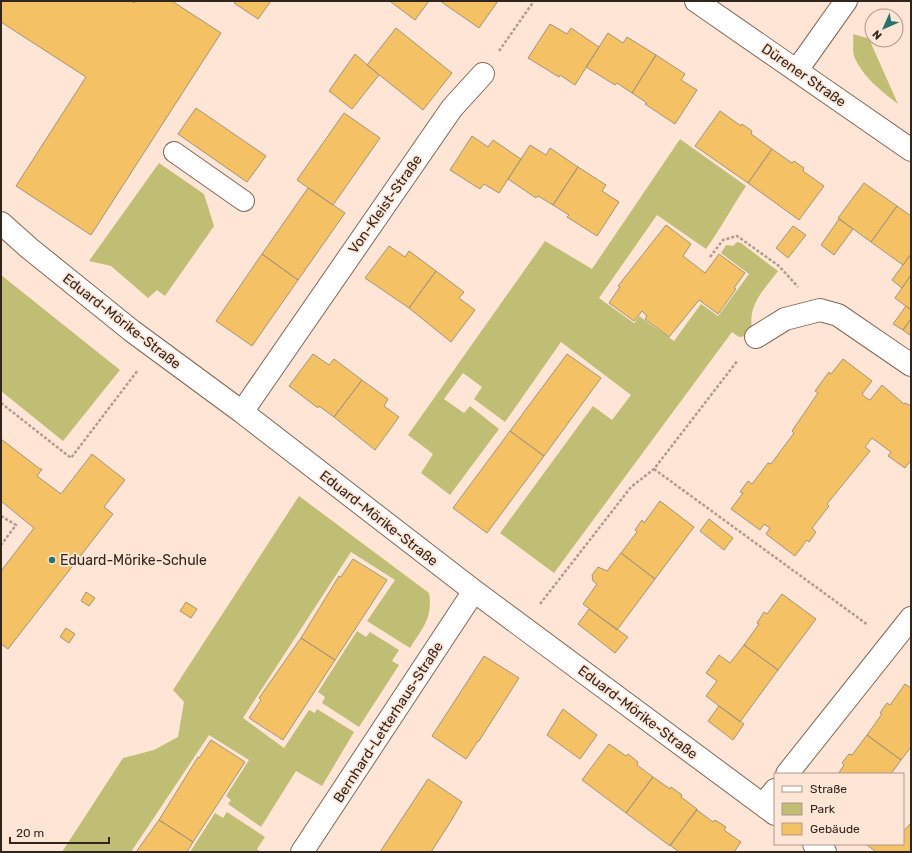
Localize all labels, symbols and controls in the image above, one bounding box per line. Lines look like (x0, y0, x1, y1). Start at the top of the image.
north arrow (864, 8, 904, 48)
text: N (870, 27, 885, 42)
street label: Dürener Straße (758, 40, 849, 111)
street label: Von-Kleist-Straße (345, 151, 426, 257)
street label: Eduard-Mörike-Straße (59, 270, 184, 373)
street label: Eduard-Mörike-Straße (316, 467, 441, 570)
place label: Eduard-Mörike-Schule (60, 552, 207, 569)
marker: Eduard-Mörike-Schule (47, 555, 57, 565)
street label: Bernhard-Letterhaus-Straße (330, 638, 447, 806)
street label: Eduard-Mörike-Straße (575, 662, 701, 763)
legend (774, 773, 904, 845)
text: Straße (810, 782, 847, 796)
text: Park (810, 802, 836, 816)
scale bar (10, 819, 109, 845)
text: Gebäude (810, 822, 860, 836)
text: 20 m (16, 826, 44, 840)

